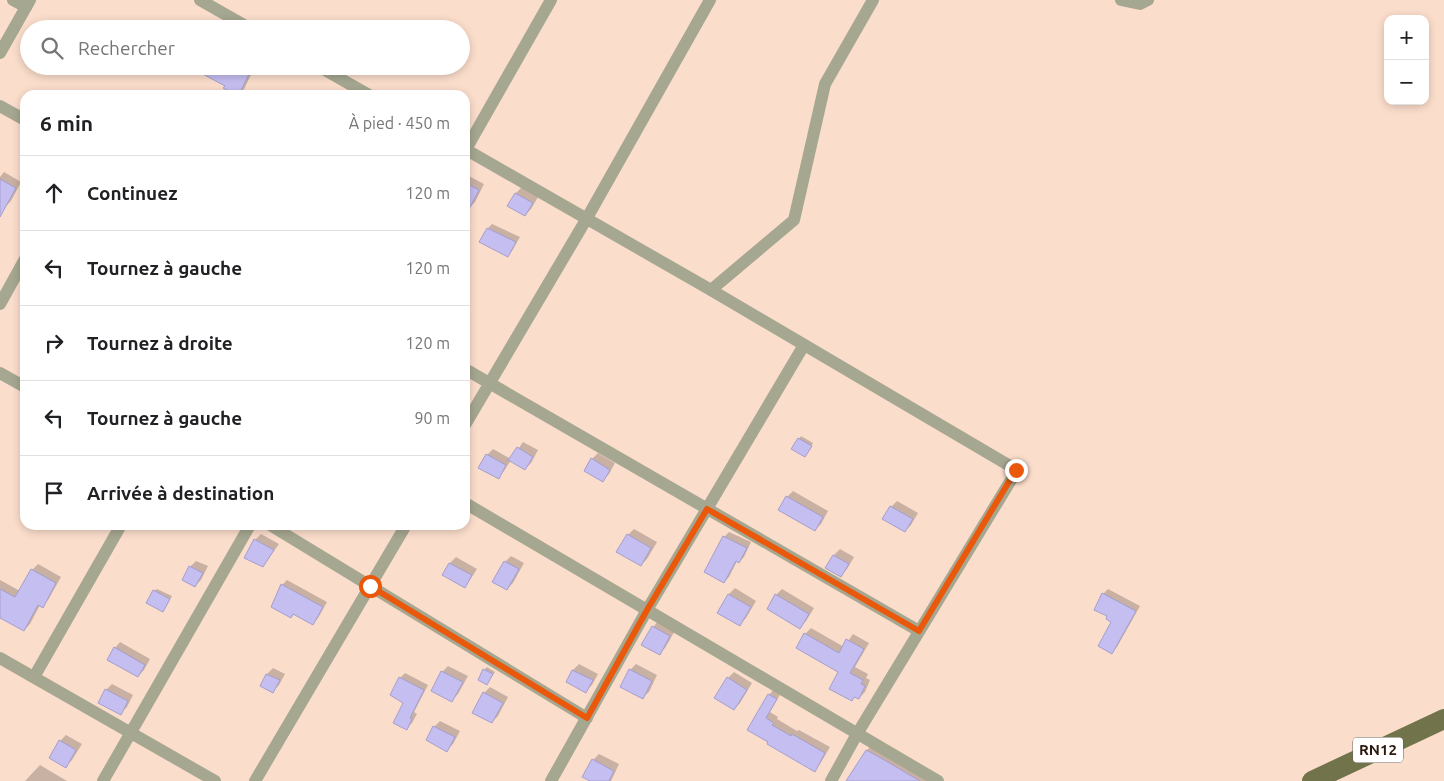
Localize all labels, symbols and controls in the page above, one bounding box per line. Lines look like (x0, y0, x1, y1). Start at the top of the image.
map controls (1384, 15, 1429, 105)
button: + (1384, 15, 1429, 60)
search box (20, 20, 470, 75)
icon: search (38, 34, 66, 62)
text: Rechercher (78, 37, 175, 59)
button: − (1384, 60, 1429, 105)
text: 6 min (40, 111, 93, 135)
text: À pied · 450 m (349, 114, 450, 132)
icon: ahead (40, 179, 68, 207)
text: Continuez (87, 182, 177, 204)
text: 120 m (405, 184, 450, 202)
icon: left (40, 254, 68, 282)
text: Tournez à gauche (87, 257, 242, 279)
text: 120 m (405, 259, 450, 277)
icon: right (40, 329, 68, 357)
text: Tournez à droite (87, 332, 233, 354)
text: 120 m (405, 334, 450, 352)
icon: left (40, 404, 68, 432)
text: Tournez à gauche (87, 407, 242, 429)
text: 90 m (414, 409, 450, 427)
route end (1005, 459, 1028, 482)
icon: arrive (40, 479, 68, 507)
text: Arrivée à destination (87, 482, 274, 504)
route start (359, 575, 382, 598)
road number: RN12 (1353, 738, 1403, 762)

